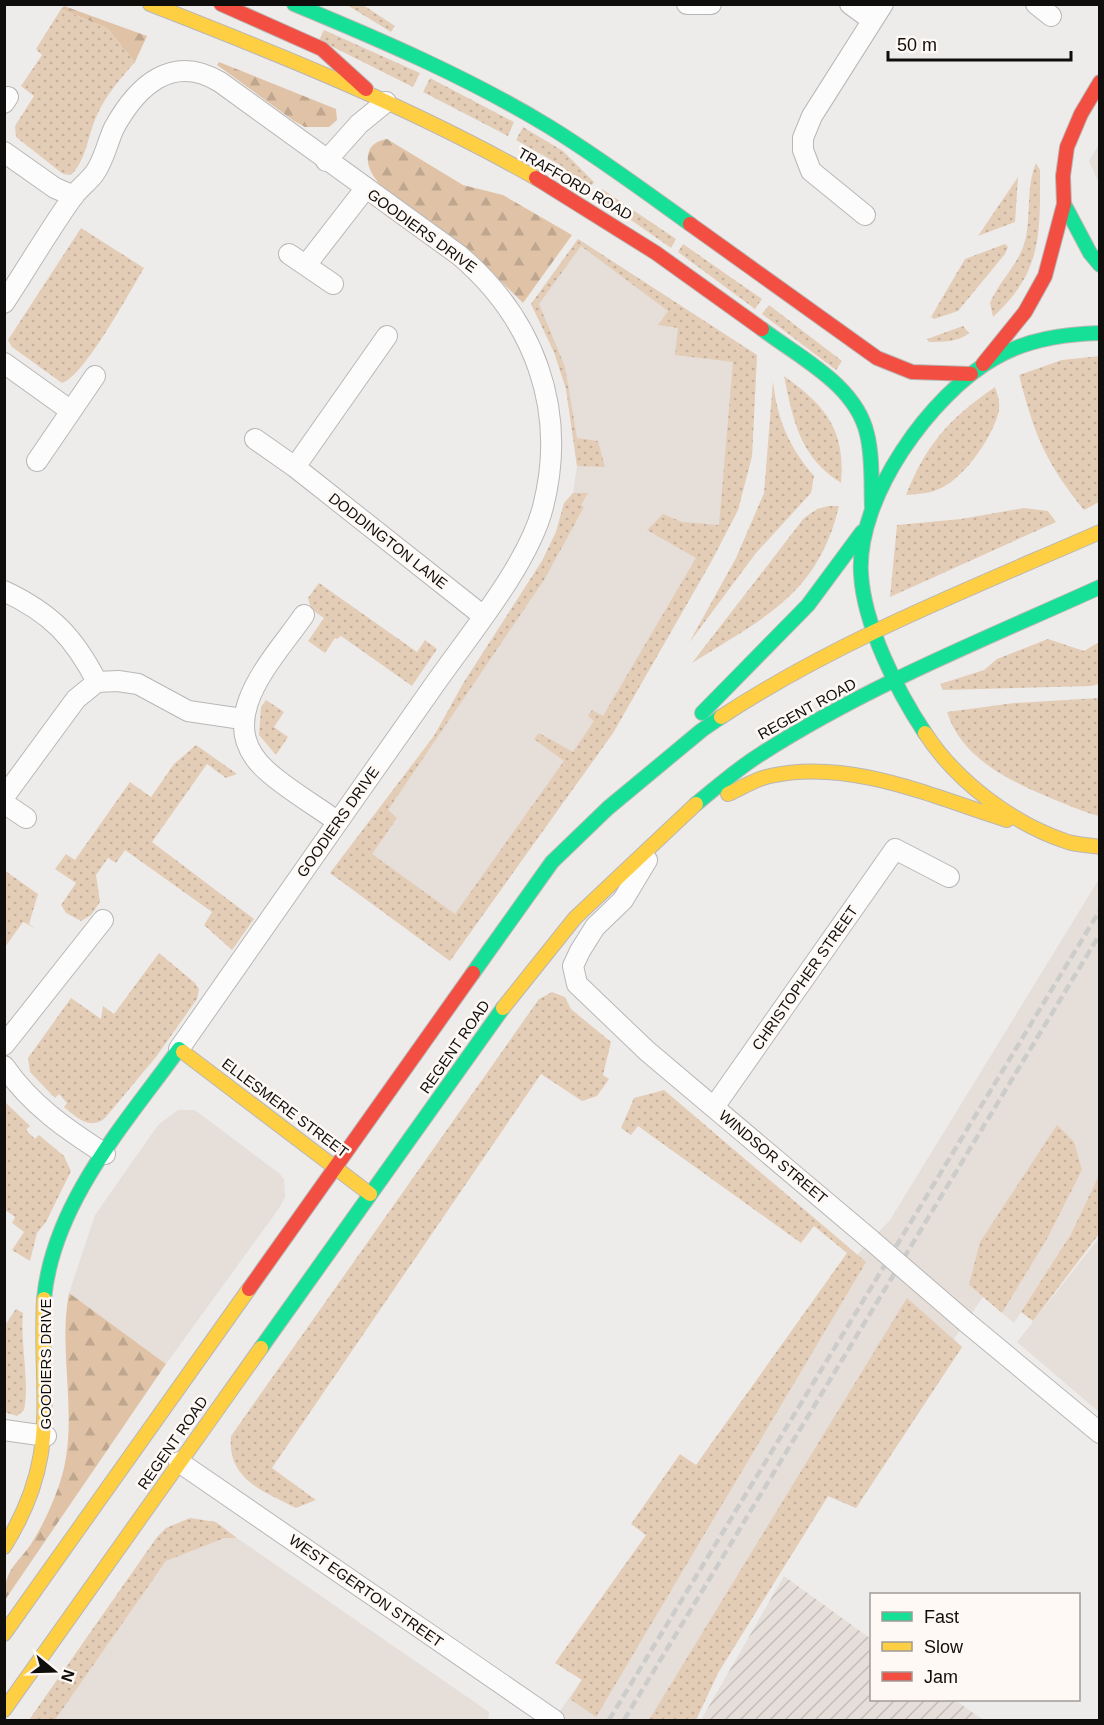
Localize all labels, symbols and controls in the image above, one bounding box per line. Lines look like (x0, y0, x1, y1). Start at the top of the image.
scale bar (888, 24, 1071, 62)
text: 50 m (897, 35, 937, 55)
street label: TRAFFORD ROAD (515, 144, 636, 223)
street label: GOODIERS DRIVE (364, 185, 480, 276)
street label: DODDINGTON LANE (326, 489, 451, 592)
street label: REGENT ROAD (755, 674, 859, 743)
street label: GOODIERS DRIVE (293, 763, 382, 880)
street label: CHRISTOPHER STREET (748, 902, 861, 1053)
street label: REGENT ROAD (416, 997, 493, 1097)
street label: ELLESMERE STREET (219, 1055, 352, 1161)
street label: WINDSOR STREET (716, 1106, 831, 1207)
street label: GOODIERS DRIVE (37, 1299, 54, 1429)
street label: REGENT ROAD (134, 1393, 211, 1493)
street label: WEST EGERTON STREET (286, 1531, 447, 1650)
legend (870, 1593, 1080, 1701)
text: Fast (924, 1607, 959, 1627)
text: Slow (924, 1637, 964, 1657)
north arrow (24, 1641, 84, 1701)
text: N (58, 1667, 78, 1684)
text: Jam (924, 1667, 958, 1687)

